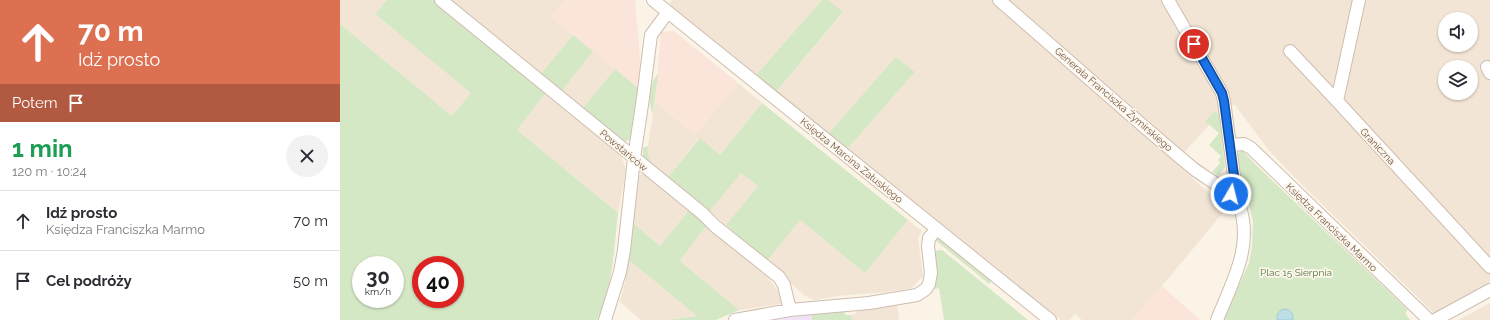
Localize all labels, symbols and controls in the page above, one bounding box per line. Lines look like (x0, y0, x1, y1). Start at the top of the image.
map controls (1438, 12, 1478, 100)
button: sound (1438, 12, 1478, 52)
text: 70 m (78, 15, 144, 48)
icon: ahead (12, 16, 64, 68)
pin (1177, 27, 1211, 61)
icon: arrive (1183, 33, 1205, 55)
street label: Generała Franciszka Żymirskiego (1053, 45, 1175, 154)
text: Idź prosto (78, 49, 160, 70)
button: layers (1438, 60, 1478, 100)
icon: arrive (65, 92, 87, 114)
text: Potem (12, 94, 57, 112)
street label: Księdza Marcina Załuskiego (798, 116, 905, 205)
street label: Graniczna (1358, 126, 1397, 167)
street label: Powstańców (598, 127, 650, 173)
text: 1 min (12, 134, 73, 163)
button: close (286, 135, 328, 177)
text: 120 m · 10:24 (12, 164, 86, 179)
position arrow (1210, 173, 1252, 215)
street label: Księdza Franciszka Marmo (1284, 181, 1379, 274)
text: Idź prosto (46, 204, 117, 222)
icon: ahead (12, 210, 34, 232)
text: 70 m (293, 212, 328, 230)
text: Księdza Franciszka Marmo (46, 222, 205, 237)
speed limit sign: 40 (412, 256, 464, 308)
text: 30 (366, 265, 390, 289)
park label: Plac 15 Sierpnia (1260, 267, 1332, 278)
icon: arrive (12, 270, 34, 292)
text: Cel podróży (46, 272, 132, 290)
text: 50 m (293, 272, 328, 290)
text: km/h (365, 286, 391, 297)

